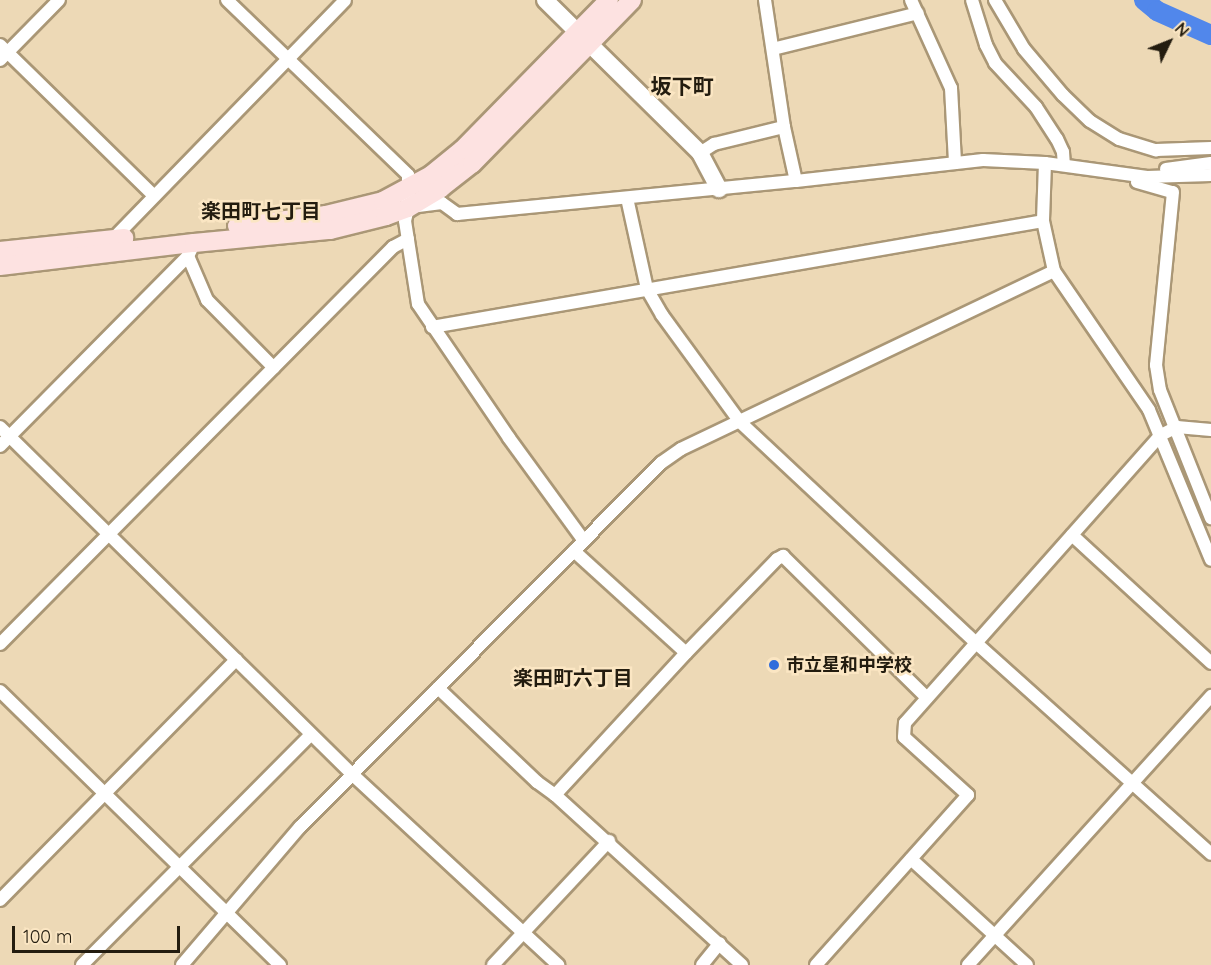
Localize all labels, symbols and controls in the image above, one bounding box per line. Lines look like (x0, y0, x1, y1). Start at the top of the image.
north arrow (1139, 12, 1199, 72)
text: N (1171, 19, 1193, 41)
district label: 坂下町 (651, 73, 713, 99)
district label: 楽田町七丁目 (201, 198, 321, 222)
place label: 市立星和中学校 (786, 654, 912, 676)
marker: 市立星和中学校 (767, 658, 781, 672)
district label: 楽田町六丁目 (513, 665, 633, 689)
scale bar (15, 914, 183, 952)
text: 100 m (23, 925, 72, 948)

